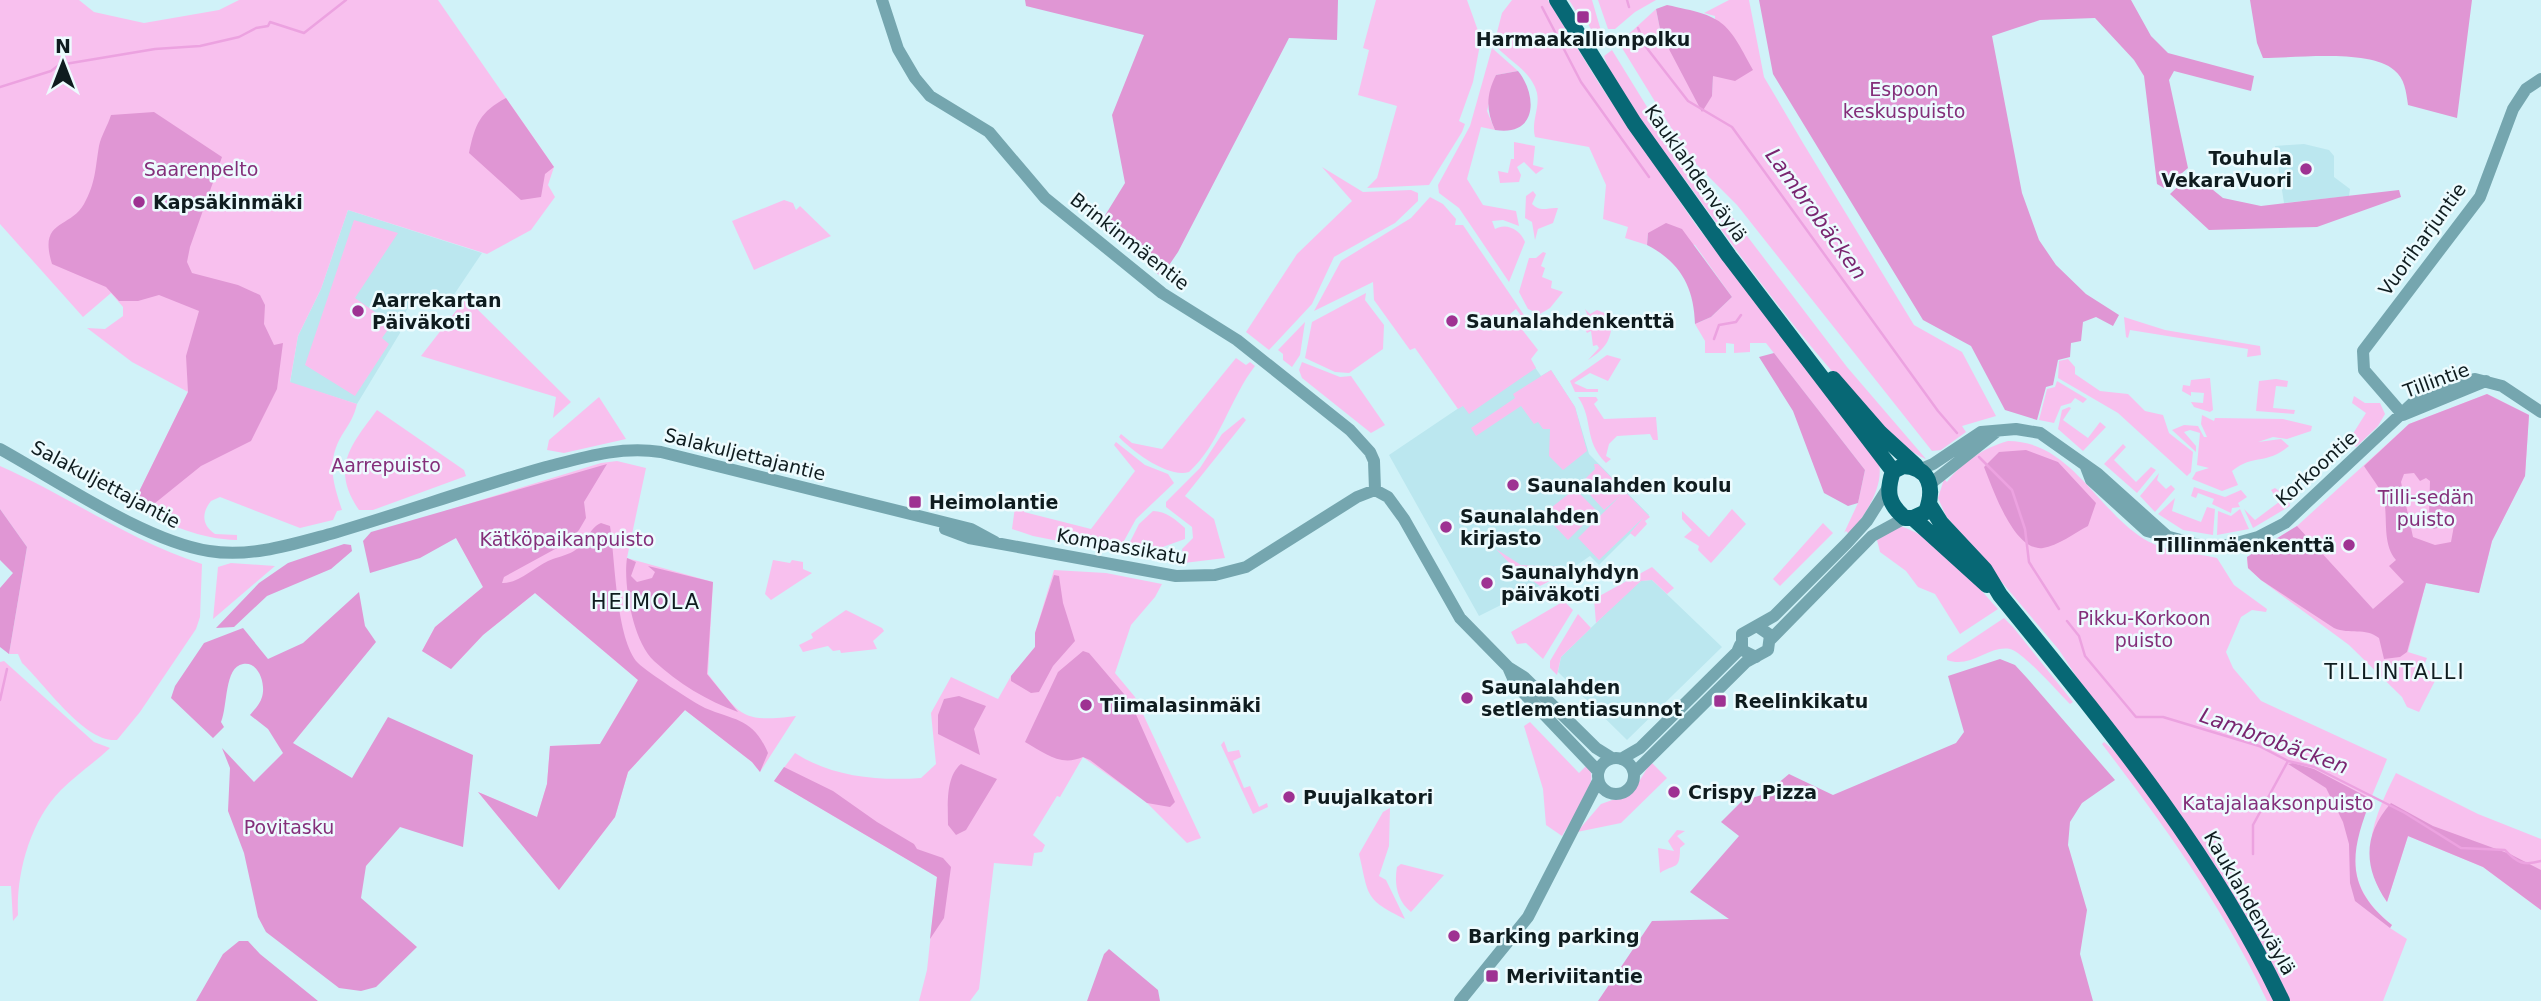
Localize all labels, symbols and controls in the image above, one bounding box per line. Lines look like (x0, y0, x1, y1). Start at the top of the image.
marker: Harmaakallionpolku (1575, 9, 1591, 25)
north arrow (28, 28, 98, 98)
place label: Harmaakallionpolku (1476, 28, 1690, 50)
text: N (55, 35, 71, 57)
park label: Espoon keskuspuisto (1843, 78, 1965, 122)
street label: Kauklahdenväylä (1640, 100, 1752, 246)
water label: Lambrobäcken (1760, 144, 1872, 284)
place label: Touhula VekaraVuori (2161, 147, 2292, 191)
park label: Saarenpelto (144, 158, 258, 180)
marker: Touhula VekaraVuori (2298, 161, 2314, 177)
street label: Vuoriharjuntie (2374, 178, 2470, 300)
street label: Brinkinmäentie (1066, 188, 1194, 294)
place label: Kapsäkinmäki (153, 191, 303, 213)
marker: Kapsäkinmäki (131, 194, 147, 210)
place label: Aarrekartan Päiväkoti (372, 289, 501, 333)
marker: Aarrekartan Päiväkoti (350, 303, 366, 319)
place label: Saunalahdenkenttä (1466, 310, 1675, 332)
marker: Saunalahdenkenttä (1444, 313, 1460, 329)
street label: Tillintie (2399, 358, 2472, 402)
street label: Salakuljettajantie (662, 423, 828, 485)
street label: Korkoontie (2271, 426, 2361, 510)
street label: Salakuljettajantie (28, 435, 184, 533)
park label: Aarrepuisto (331, 454, 441, 476)
place label: Saunalahden koulu (1527, 474, 1732, 496)
marker: Saunalahden koulu (1505, 477, 1521, 493)
park label: Tilli-sedän puisto (2377, 486, 2474, 530)
place label: Heimolantie (929, 491, 1059, 513)
marker: Heimolantie (907, 494, 923, 510)
place label: Saunalahden kirjasto (1460, 505, 1599, 549)
marker: Saunalahden kirjasto (1438, 519, 1454, 535)
street label: Kompassikatu (1055, 524, 1189, 568)
park label: Kätköpaikanpuisto (480, 528, 654, 550)
place label: Tillinmäenkenttä (2154, 534, 2335, 556)
marker: Tillinmäenkenttä (2341, 537, 2357, 553)
place label: Saunalyhdyn päiväkoti (1501, 561, 1639, 605)
marker: Saunalyhdyn päiväkoti (1479, 575, 1495, 591)
district label: HEIMOLA (591, 590, 701, 614)
park label: Pikku-Korkoon puisto (2077, 607, 2211, 651)
district label: TILLINTALLI (2323, 660, 2466, 684)
place label: Saunalahden setlementiasunnot (1481, 676, 1682, 720)
marker: Saunalahden setlementiasunnot (1459, 690, 1475, 706)
place label: Reelinkikatu (1734, 690, 1868, 712)
marker: Reelinkikatu (1712, 693, 1728, 709)
place label: Tiimalasinmäki (1100, 694, 1261, 716)
marker: Tiimalasinmäki (1078, 697, 1094, 713)
water label: Lambrobäcken (2197, 703, 2351, 779)
place label: Crispy Pizza (1688, 781, 1817, 803)
marker: Crispy Pizza (1666, 784, 1682, 800)
place label: Puujalkatori (1303, 786, 1433, 808)
marker: Puujalkatori (1281, 789, 1297, 805)
park label: Katajalaaksonpuisto (2182, 792, 2374, 814)
park label: Povitasku (244, 816, 334, 838)
street label: Kauklahdenväylä (2200, 827, 2300, 979)
place label: Barking parking (1468, 925, 1640, 947)
marker: Barking parking (1446, 928, 1462, 944)
place label: Meriviitantie (1506, 965, 1643, 987)
marker: Meriviitantie (1484, 968, 1500, 984)

